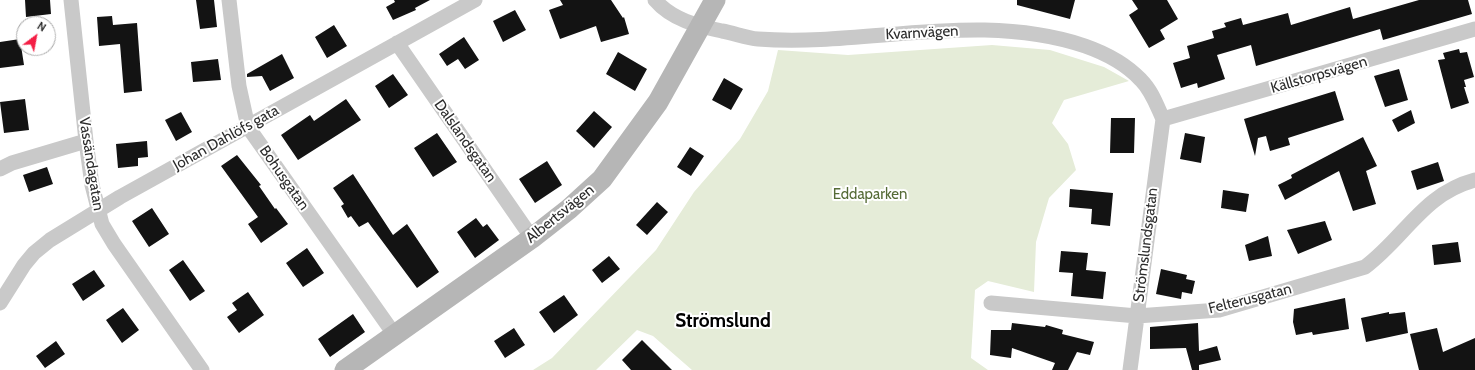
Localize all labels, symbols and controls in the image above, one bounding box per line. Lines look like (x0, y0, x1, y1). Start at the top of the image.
north arrow (16, 16, 56, 56)
text: N (35, 19, 49, 35)
street label: Kvarnvägen (885, 22, 959, 44)
street label: Källstorpsvägen (1269, 53, 1369, 97)
street label: Dalslandsgatan (430, 96, 500, 186)
street label: Johan Dahlöfs gata (170, 102, 282, 174)
street label: Vassändagatan (75, 116, 107, 212)
street label: Bohusgatan (255, 142, 313, 214)
street label: Albertsvägen (522, 181, 598, 247)
park label: Eddaparken (833, 186, 907, 204)
street label: Strömslundsgatan (1130, 187, 1162, 303)
street label: Felterusgatan (1207, 280, 1293, 318)
district label: Strömslund (675, 310, 771, 332)

